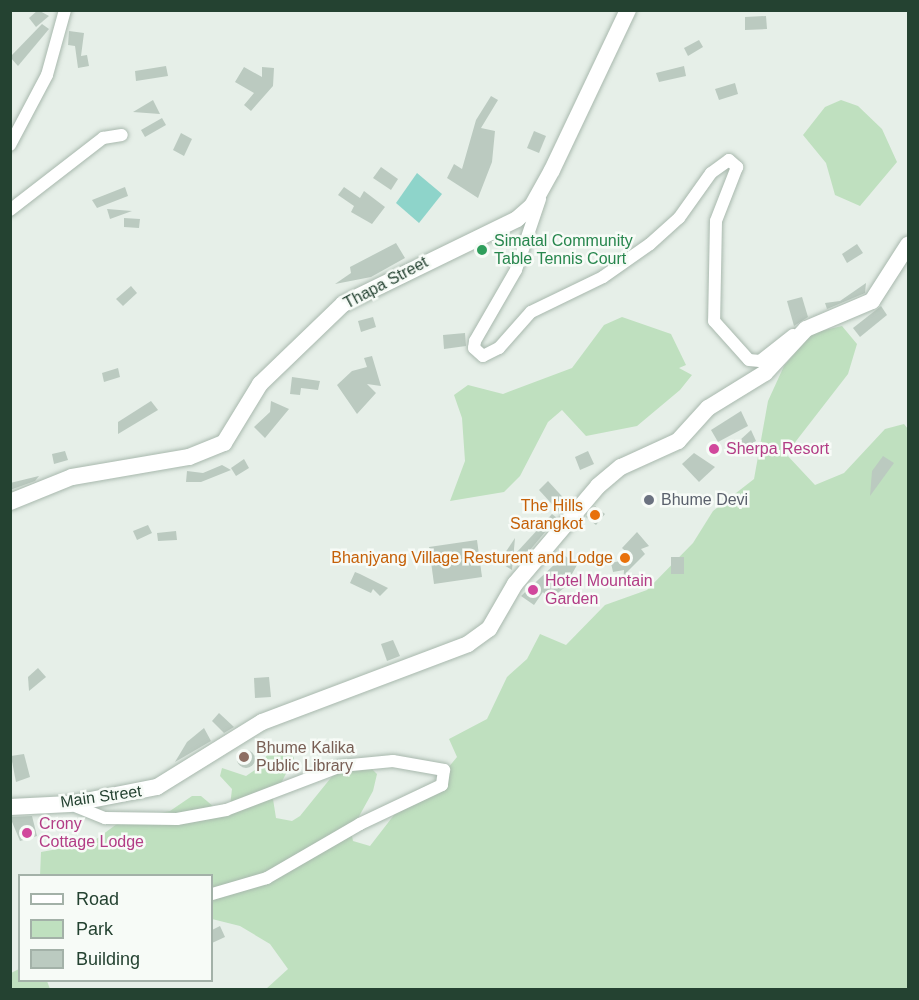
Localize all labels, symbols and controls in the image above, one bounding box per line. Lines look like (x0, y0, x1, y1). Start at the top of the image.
place label: Simatal Community Table Tennis Court (494, 231, 633, 269)
marker: Simatal Community Table Tennis Court (475, 243, 489, 257)
street label: Thapa Street (341, 253, 431, 313)
place label: Sherpa Resort (726, 439, 829, 459)
marker: Sherpa Resort (707, 442, 721, 456)
place label: Bhume Devi (661, 490, 748, 510)
marker: Bhume Devi (642, 493, 656, 507)
place label: The Hills Sarangkot (510, 496, 583, 534)
marker: The Hills Sarangkot (588, 508, 602, 522)
place label: Bhanjyang Village Resturent and Lodge (331, 548, 613, 568)
marker: Bhanjyang Village Resturent and Lodge (618, 551, 632, 565)
place label: Hotel Mountain Garden (545, 571, 653, 609)
marker: Hotel Mountain Garden (526, 583, 540, 597)
place label: Bhume Kalika Public Library (256, 738, 355, 776)
marker: Bhume Kalika Public Library (237, 750, 251, 764)
street label: Main Street (59, 782, 143, 812)
place label: Crony Cottage Lodge (39, 814, 144, 852)
marker: Crony Cottage Lodge (20, 826, 34, 840)
legend (18, 874, 213, 982)
text: Road (76, 889, 119, 909)
text: Park (76, 919, 113, 939)
text: Building (76, 949, 140, 969)

